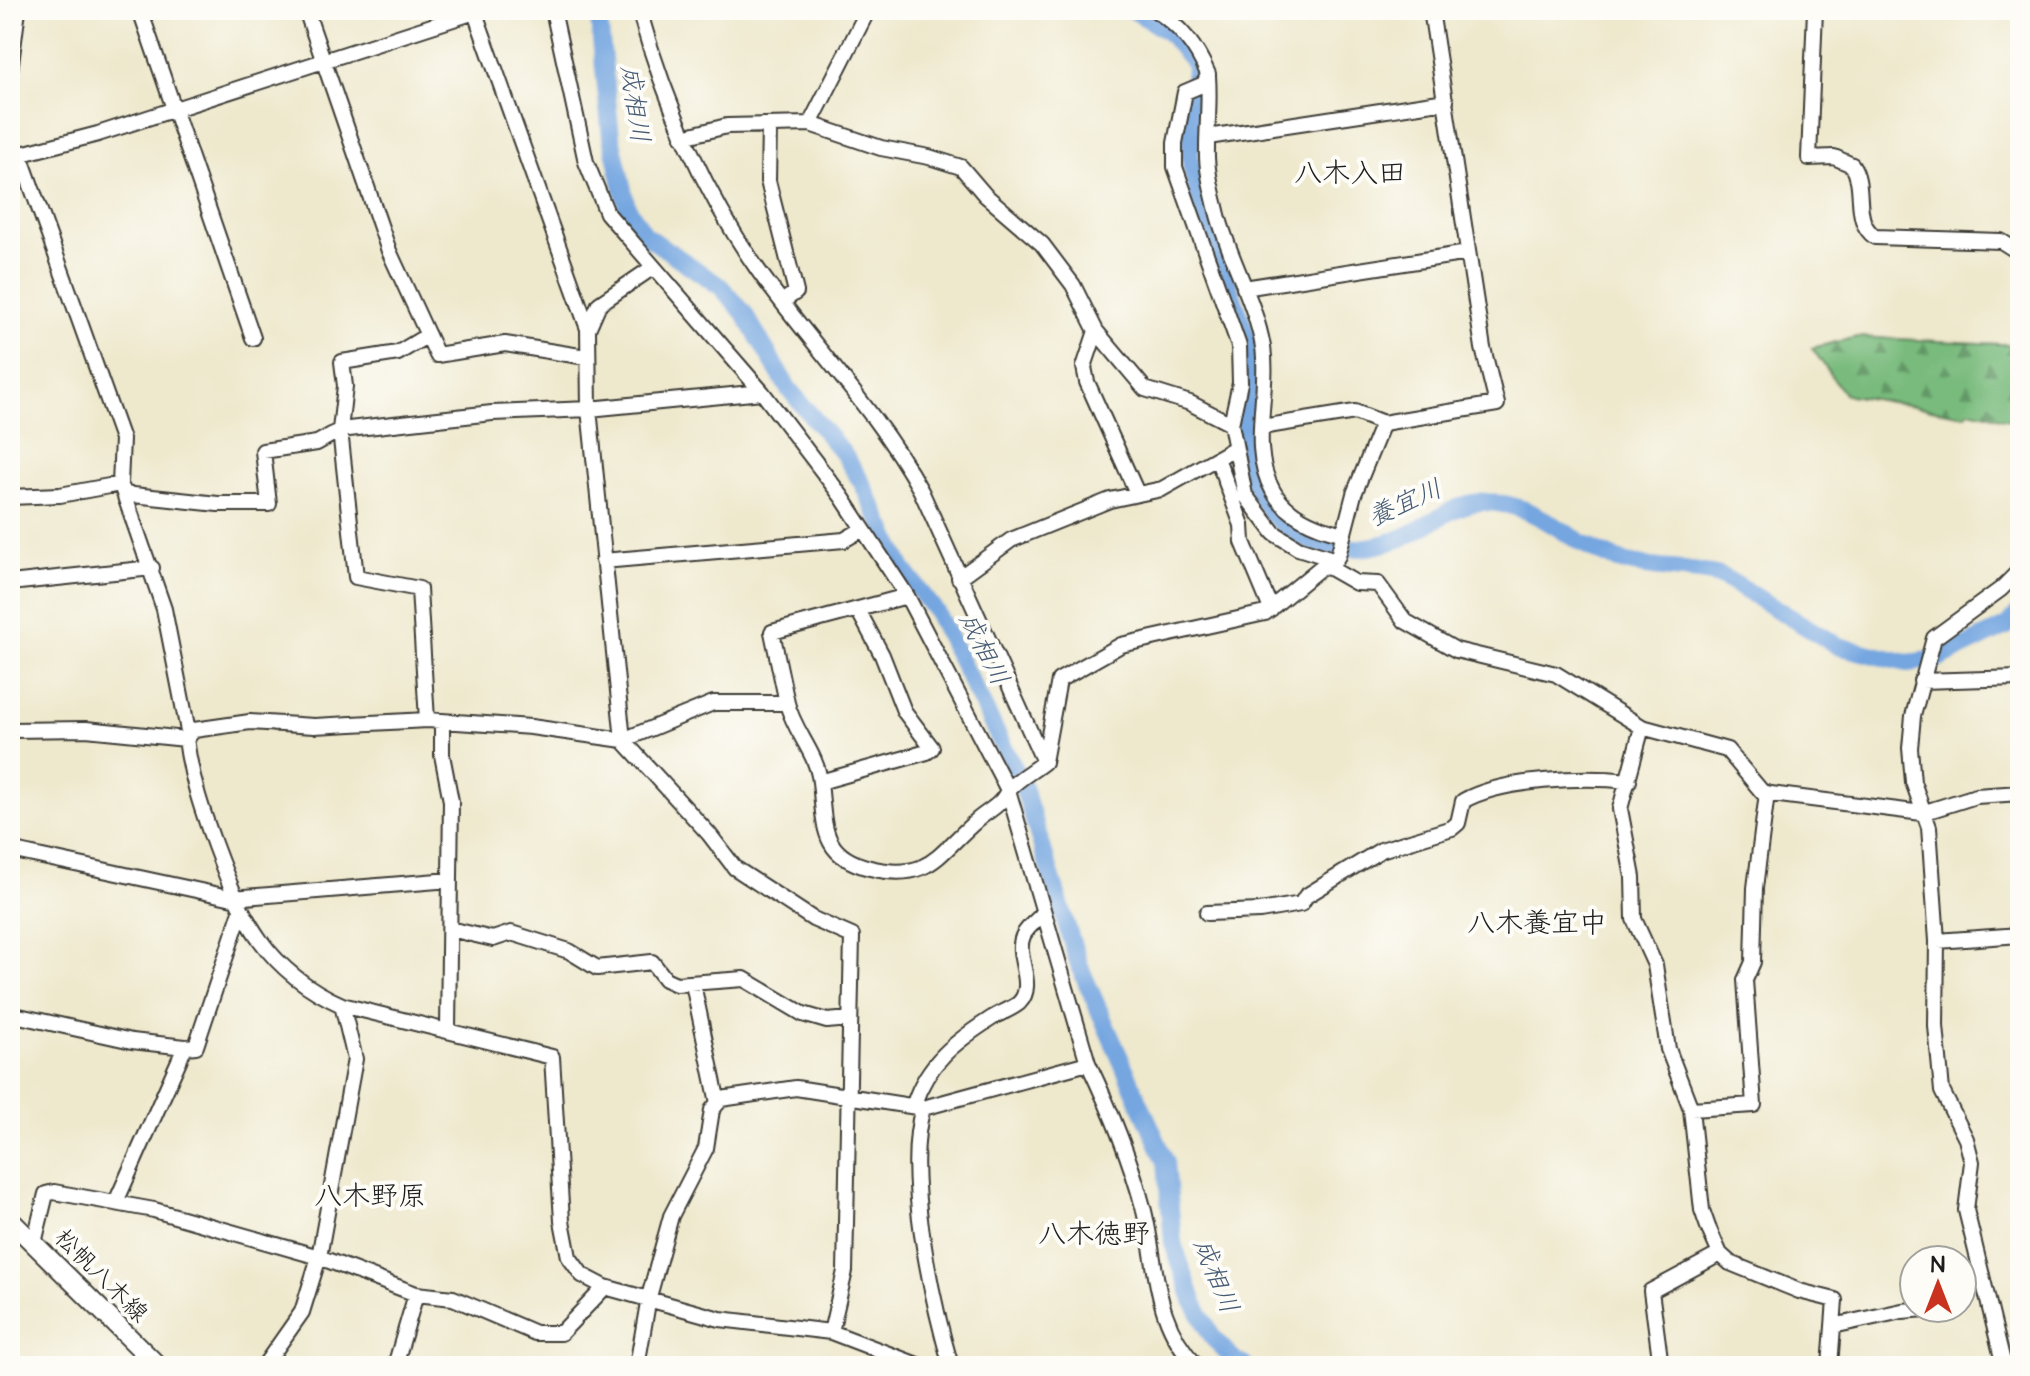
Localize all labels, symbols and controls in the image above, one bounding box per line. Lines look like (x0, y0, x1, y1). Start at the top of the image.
water label: 成相川 (612, 63, 658, 145)
district label: 八木入田 (1294, 154, 1406, 193)
water label: 養宜川 (1362, 471, 1448, 535)
water label: 成相川 (950, 606, 1018, 692)
district label: 八木養宜中 (1467, 904, 1607, 943)
district label: 八木野原 (314, 1177, 426, 1216)
district label: 八木徳野 (1038, 1215, 1150, 1254)
street label: 松帆八木線 (47, 1222, 155, 1330)
water label: 成相川 (1185, 1233, 1247, 1319)
north arrow (1898, 1244, 1978, 1324)
text: N (1931, 1250, 1945, 1281)

